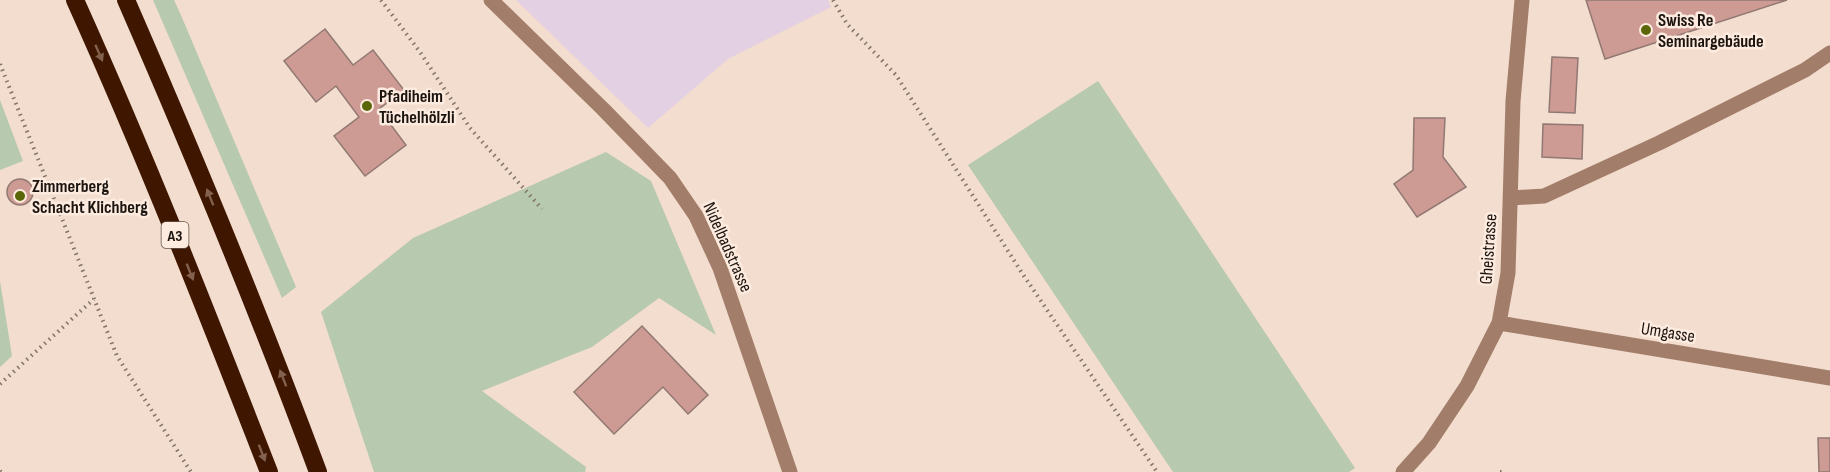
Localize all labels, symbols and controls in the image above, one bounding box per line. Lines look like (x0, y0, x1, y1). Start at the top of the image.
place label: Swiss Re Seminargebäude (1658, 10, 1764, 52)
marker: Swiss Re Seminargebäude (1639, 23, 1653, 37)
one-way arrow (94, 45, 103, 62)
place label: Pfadiheim Tüchelhölzli (379, 86, 455, 128)
marker: Pfadiheim Tüchelhölzli (360, 99, 374, 113)
place label: Zimmerberg Schacht Klichberg (32, 176, 148, 218)
one-way arrow (205, 187, 215, 205)
marker: Zimmerberg Schacht Klichberg (13, 189, 27, 203)
street label: Nidelbadstrasse (698, 199, 757, 295)
street label: Gheistrasse (1476, 213, 1501, 285)
road number: A3 (162, 222, 188, 248)
one-way arrow (186, 263, 195, 281)
street label: Umgasse (1639, 318, 1696, 347)
one-way arrow (278, 369, 287, 387)
one-way arrow (257, 445, 267, 463)

